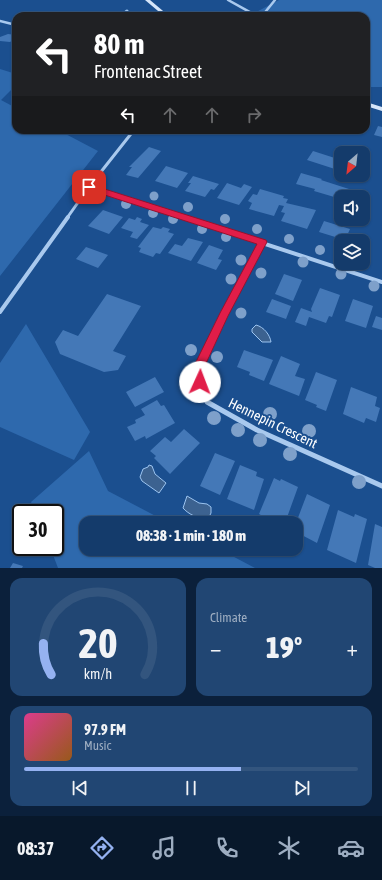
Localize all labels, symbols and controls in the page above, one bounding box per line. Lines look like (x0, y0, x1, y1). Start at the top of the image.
icon: left (28, 28, 80, 80)
text: 80 m (94, 28, 144, 60)
text: Frontenac Street (94, 61, 202, 82)
icon: left (117, 104, 139, 126)
icon: ahead (159, 104, 181, 126)
icon: ahead (201, 104, 223, 126)
icon: right (243, 104, 265, 126)
north arrow (334, 146, 370, 182)
map controls (334, 146, 370, 270)
pin (72, 170, 106, 204)
icon: arrive (78, 176, 100, 198)
button: sound (334, 190, 370, 226)
button: layers (334, 234, 370, 270)
position arrow (179, 361, 221, 403)
street label: Hennepin Crescent (226, 395, 320, 451)
speed limit sign: 30 (12, 504, 64, 556)
text: 08:38 · 1 min · 180 m (136, 527, 246, 544)
text: Climate (210, 610, 247, 625)
text: 20 (78, 619, 118, 667)
text: 19° (266, 630, 302, 664)
text: − (210, 635, 221, 661)
text: + (347, 635, 358, 661)
text: km/h (84, 666, 112, 682)
text: 97.9 FM (84, 721, 126, 738)
text: Music (84, 738, 111, 753)
icon: previous (69, 777, 91, 799)
icon: pause (180, 777, 202, 799)
icon: next (291, 777, 313, 799)
icon: directions (88, 834, 116, 862)
icon: music (150, 834, 178, 862)
icon: phone (213, 834, 241, 862)
icon: climate (275, 834, 303, 862)
icon: car (337, 834, 365, 862)
text: 08:37 (17, 838, 54, 859)

